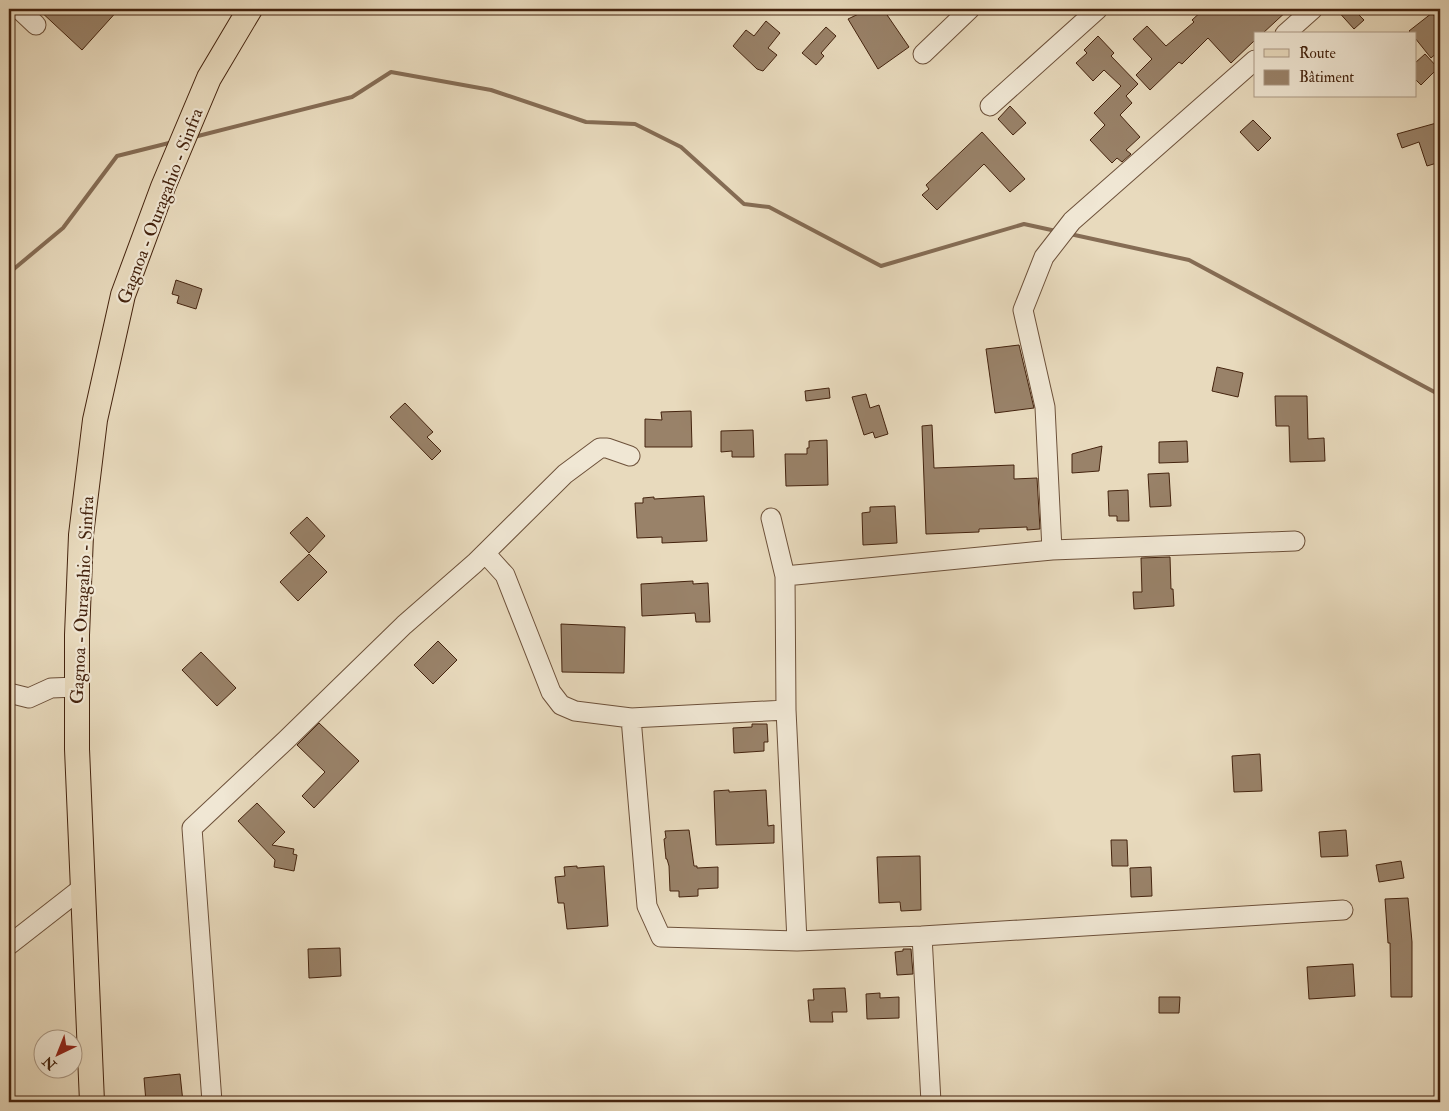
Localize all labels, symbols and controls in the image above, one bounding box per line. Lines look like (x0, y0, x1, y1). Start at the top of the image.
legend (1254, 32, 1416, 98)
text: Route (1299, 44, 1336, 63)
text: Bâtiment (1299, 68, 1354, 87)
street label: Gagnoa - Ouragahio - Sinfra (112, 104, 209, 307)
street label: Gagnoa - Ouragahio - Sinfra (66, 495, 99, 705)
north arrow (32, 1028, 82, 1078)
text: N (39, 1052, 61, 1074)

